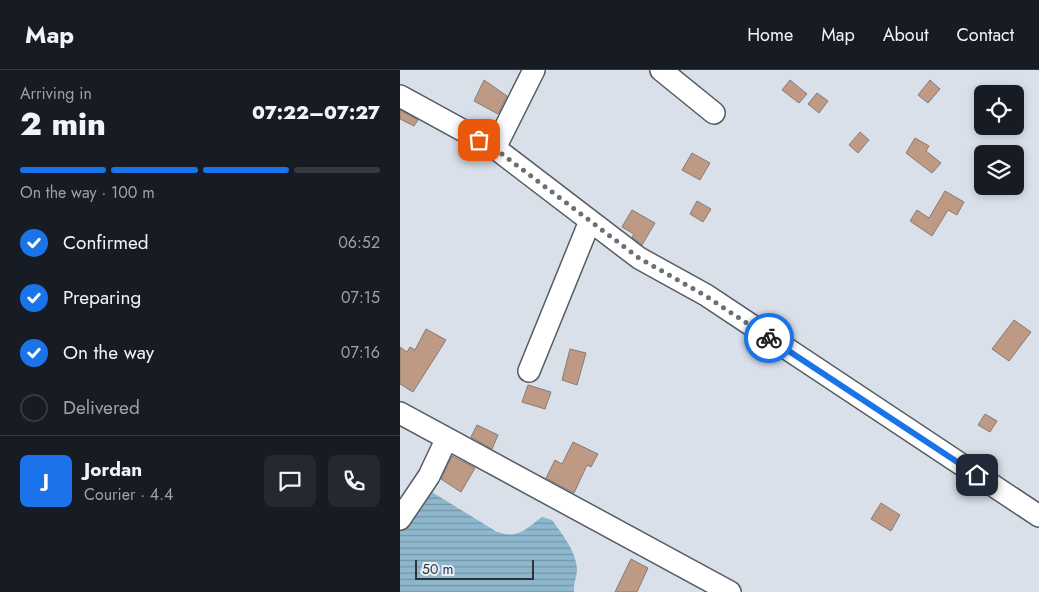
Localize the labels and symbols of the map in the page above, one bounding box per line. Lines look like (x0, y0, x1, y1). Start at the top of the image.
pin (458, 119, 500, 161)
courier (744, 313, 794, 363)
pin (956, 454, 998, 496)
scale bar (415, 557, 534, 580)

